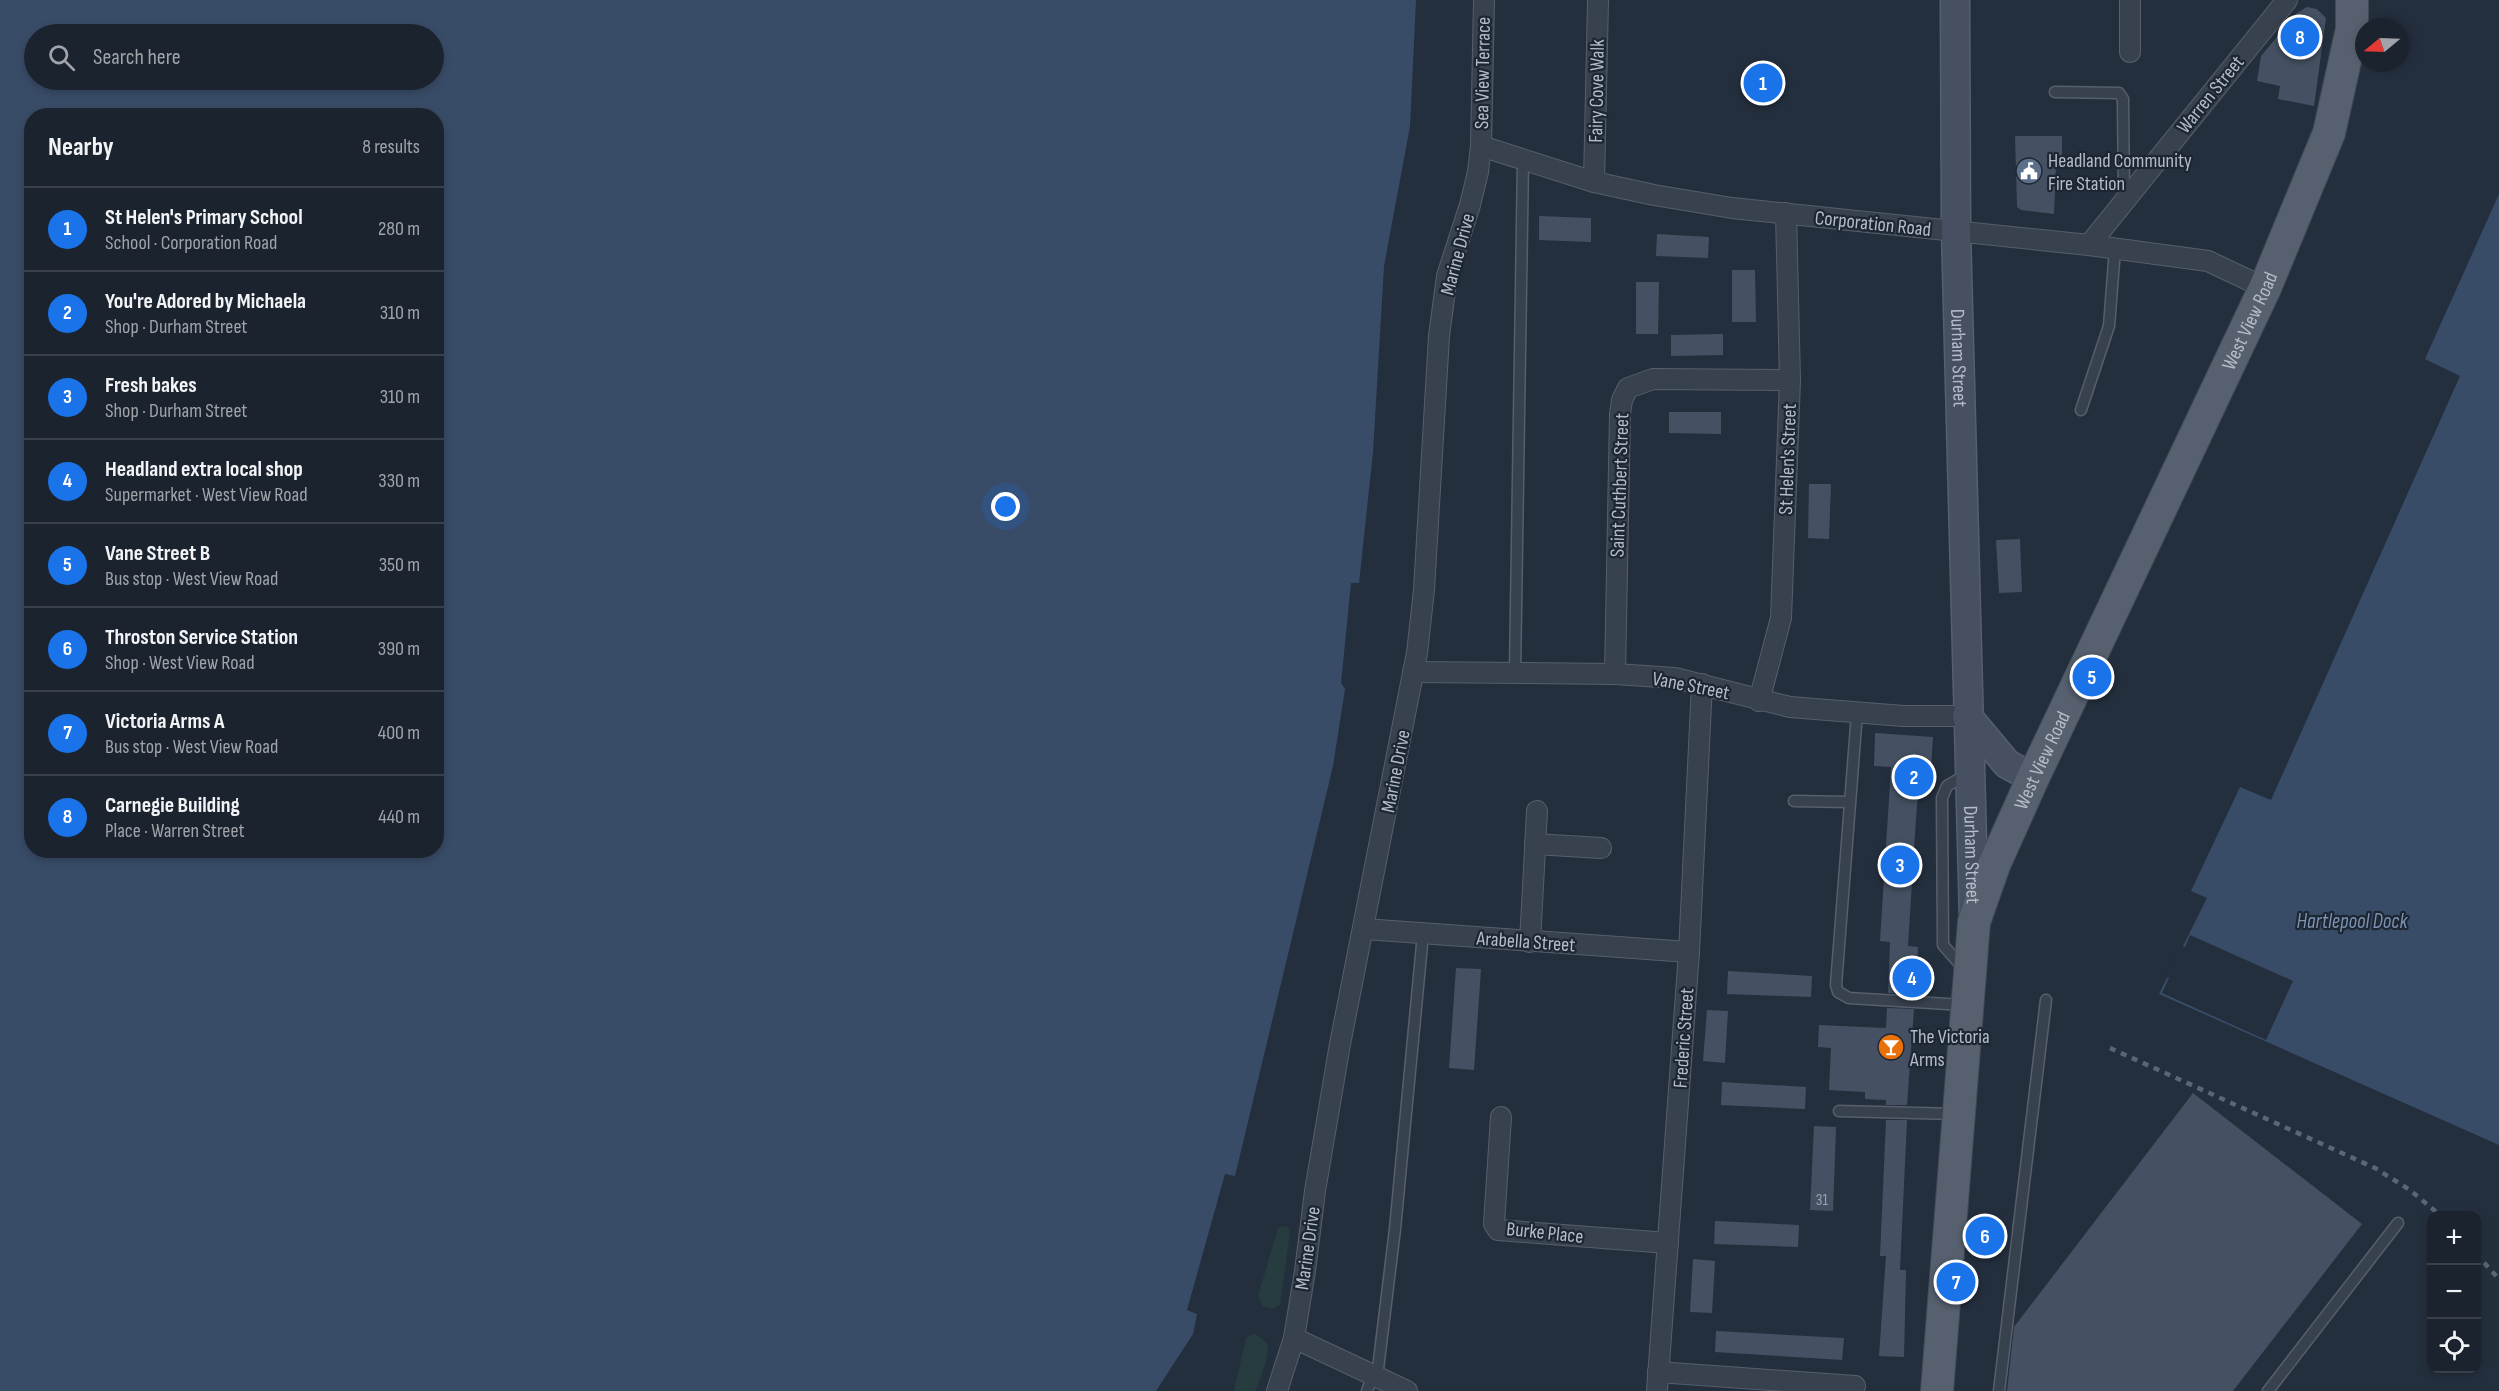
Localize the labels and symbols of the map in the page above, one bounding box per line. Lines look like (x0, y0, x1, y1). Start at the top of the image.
pin: 8 (2280, 15, 2320, 60)
street label: Sea View Terrace (1470, 17, 1496, 129)
north arrow (2355, 18, 2409, 72)
street label: Fairy Cove Walk (1584, 39, 1610, 143)
street label: Warren Street (2172, 51, 2249, 138)
pin: 1 (1744, 60, 1782, 106)
place label: Headland Community Fire Station (2048, 149, 2192, 196)
public building icon: Headland Community Fire Station (2014, 156, 2044, 186)
street label: Corporation Road (1814, 206, 1932, 242)
street label: Marine Drive (1436, 211, 1480, 298)
street label: West View Road (2217, 269, 2283, 374)
street label: Durham Street (1945, 308, 1972, 408)
street label: St Helen's Street (1774, 403, 1802, 515)
street label: Saint Cuthbert Street (1605, 412, 1635, 558)
your location (991, 492, 1020, 521)
pin: 5 (2072, 654, 2112, 700)
street label: Vane Street (1650, 667, 1731, 705)
street label: West View Road (2009, 708, 2076, 813)
street label: Marine Drive (1376, 728, 1416, 815)
pin: 2 (1894, 754, 1934, 800)
street label: Durham Street (1958, 805, 1985, 904)
pin: 3 (1880, 842, 1920, 888)
water label: Hartlepool Dock (2297, 909, 2409, 934)
street label: Arabella Street (1475, 927, 1576, 957)
pin: 4 (1892, 956, 1932, 1000)
street label: Frederic Street (1669, 987, 1699, 1089)
place label: The Victoria Arms (1909, 1025, 1990, 1072)
bar icon: The Victoria Arms (1876, 1032, 1906, 1062)
house number: 31 (1816, 1191, 1829, 1210)
street label: Marine Drive (1290, 1205, 1326, 1291)
pin: 6 (1966, 1214, 2004, 1258)
street label: Burke Place (1505, 1217, 1585, 1249)
pin: 7 (1936, 1260, 1976, 1304)

